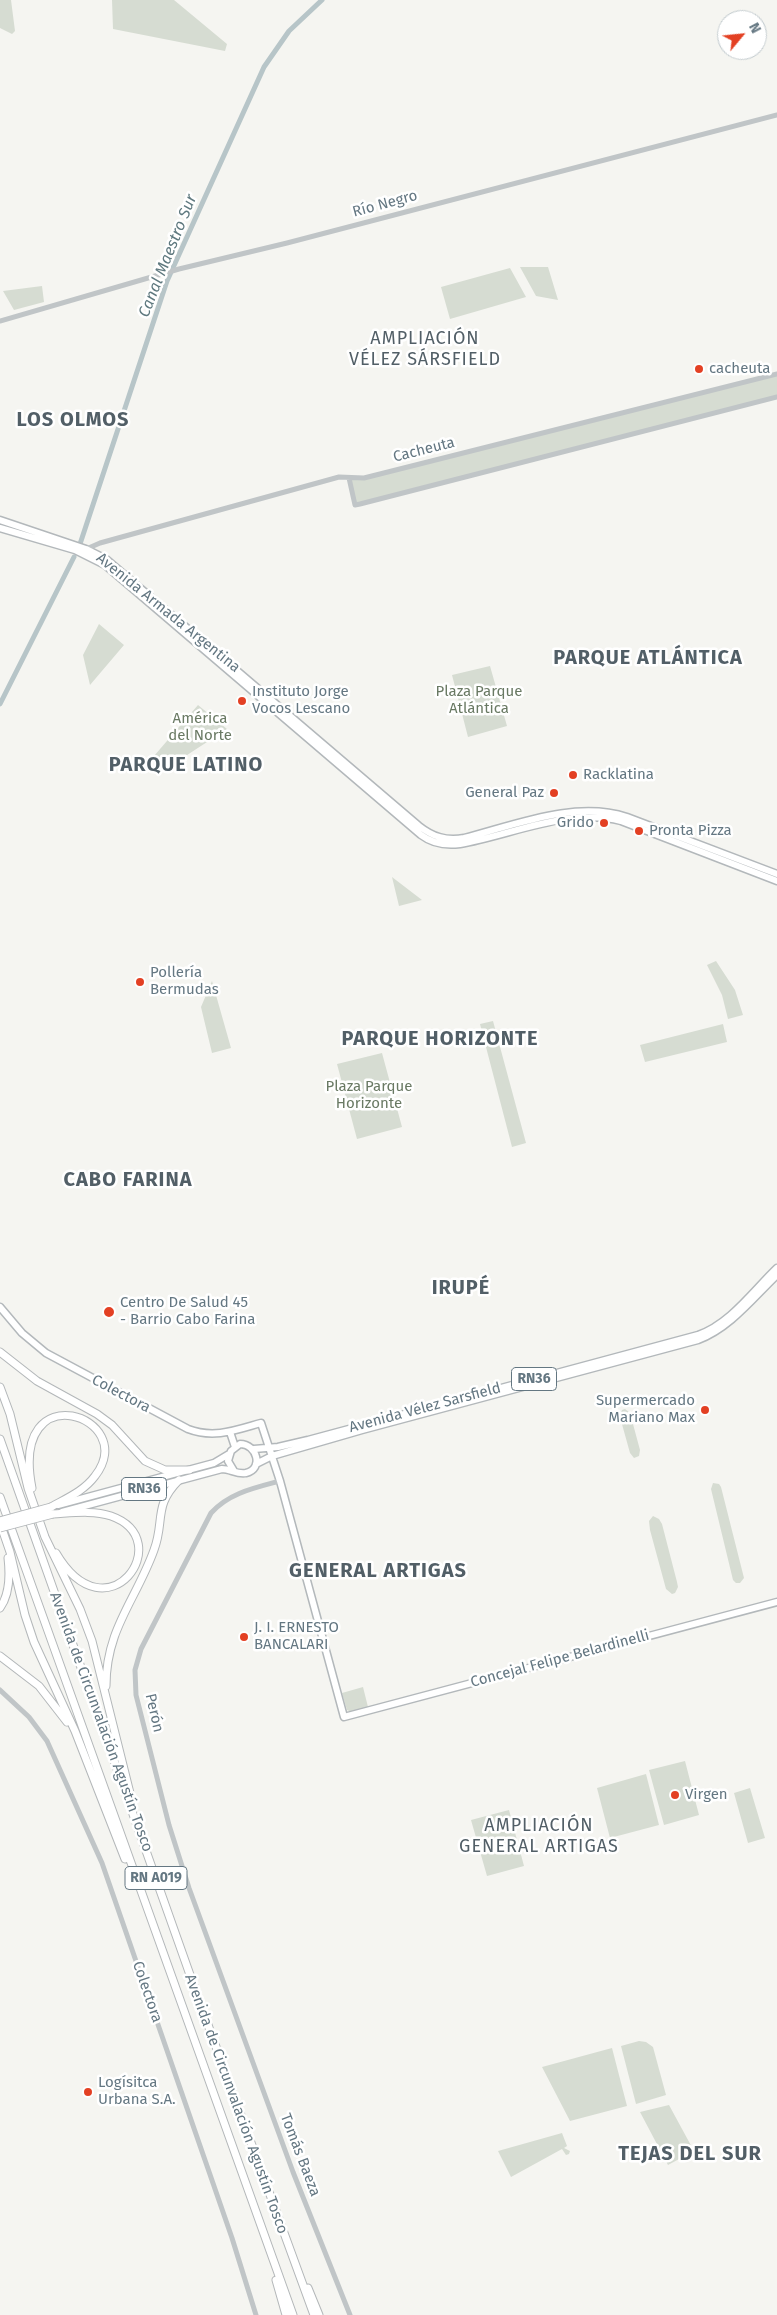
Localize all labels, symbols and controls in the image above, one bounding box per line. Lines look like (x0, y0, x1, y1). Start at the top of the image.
north arrow (717, 10, 767, 60)
text: N (745, 20, 764, 36)
street label: Río Negro (351, 187, 419, 221)
water label: Canal Maestro Sur (135, 192, 201, 320)
district label: AMPLIACIÓN VÉLEZ SÁRSFIELD (347, 328, 503, 370)
place label: cacheuta (709, 360, 771, 378)
marker: cacheuta (693, 363, 705, 375)
district label: LOS OLMOS (15, 408, 131, 432)
street label: Cacheuta (391, 434, 457, 466)
street label: Avenida Armada Argentina (92, 549, 244, 677)
district label: PARQUE ATLÁNTICA (551, 646, 745, 670)
place label: Instituto Jorge Vocos Lescano (252, 683, 350, 718)
park label: Plaza Parque Atlántica (436, 683, 522, 718)
marker: Instituto Jorge Vocos Lescano (236, 695, 248, 707)
park label: América del Norte (168, 710, 232, 745)
district label: PARQUE LATINO (107, 753, 265, 777)
place label: Racklatina (583, 766, 654, 784)
marker: Racklatina (567, 769, 579, 781)
place label: General Paz (465, 784, 544, 802)
marker: General Paz (548, 787, 560, 799)
place label: Grido (557, 814, 594, 832)
marker: Grido (598, 817, 610, 829)
place label: Pronta Pizza (649, 822, 732, 840)
marker: Pronta Pizza (633, 825, 645, 837)
place label: Pollería Bermudas (150, 964, 219, 999)
marker: Pollería Bermudas (134, 976, 146, 988)
district label: PARQUE HORIZONTE (340, 1027, 540, 1051)
park label: Plaza Parque Horizonte (326, 1078, 412, 1113)
district label: CABO FARINA (62, 1168, 194, 1192)
district label: IRUPÉ (431, 1276, 491, 1300)
place label: Centro De Salud 45 - Barrio Cabo Farina (120, 1294, 255, 1329)
marker: Centro De Salud 45 - Barrio Cabo Farina (102, 1305, 116, 1319)
road number: RN36 (512, 1368, 556, 1390)
street label: Colectora (89, 1371, 153, 1417)
street label: Avenida Vélez Sarsfield (347, 1379, 503, 1437)
place label: Supermercado Mariano Max (596, 1392, 695, 1427)
marker: Supermercado Mariano Max (699, 1404, 711, 1416)
road number: RN36 (122, 1478, 166, 1500)
district label: GENERAL ARTIGAS (287, 1559, 469, 1583)
street label: Avenida de Circunvalación Agustín Tosco (46, 1590, 156, 1854)
place label: J. I. ERNESTO BANCALARI (254, 1619, 339, 1654)
street label: Concejal Felipe Belardinelli (469, 1626, 651, 1692)
marker: J. I. ERNESTO BANCALARI (238, 1631, 250, 1643)
street label: Perón (141, 1692, 167, 1734)
place label: Virgen (685, 1786, 728, 1804)
marker: Virgen (669, 1789, 681, 1801)
district label: AMPLIACIÓN GENERAL ARTIGAS (457, 1815, 621, 1858)
road number: RN A019 (125, 1866, 187, 1890)
street label: Colectora (128, 1959, 166, 2025)
street label: Avenida de Circunvalación Agustín Tosco (181, 1972, 291, 2236)
place label: Logísitca Urbana S.A. (98, 2074, 176, 2109)
marker: Logísitca Urbana S.A. (82, 2086, 94, 2098)
street label: Tomás Baeza (276, 2111, 324, 2199)
district label: TEJAS DEL SUR (617, 2142, 763, 2166)

